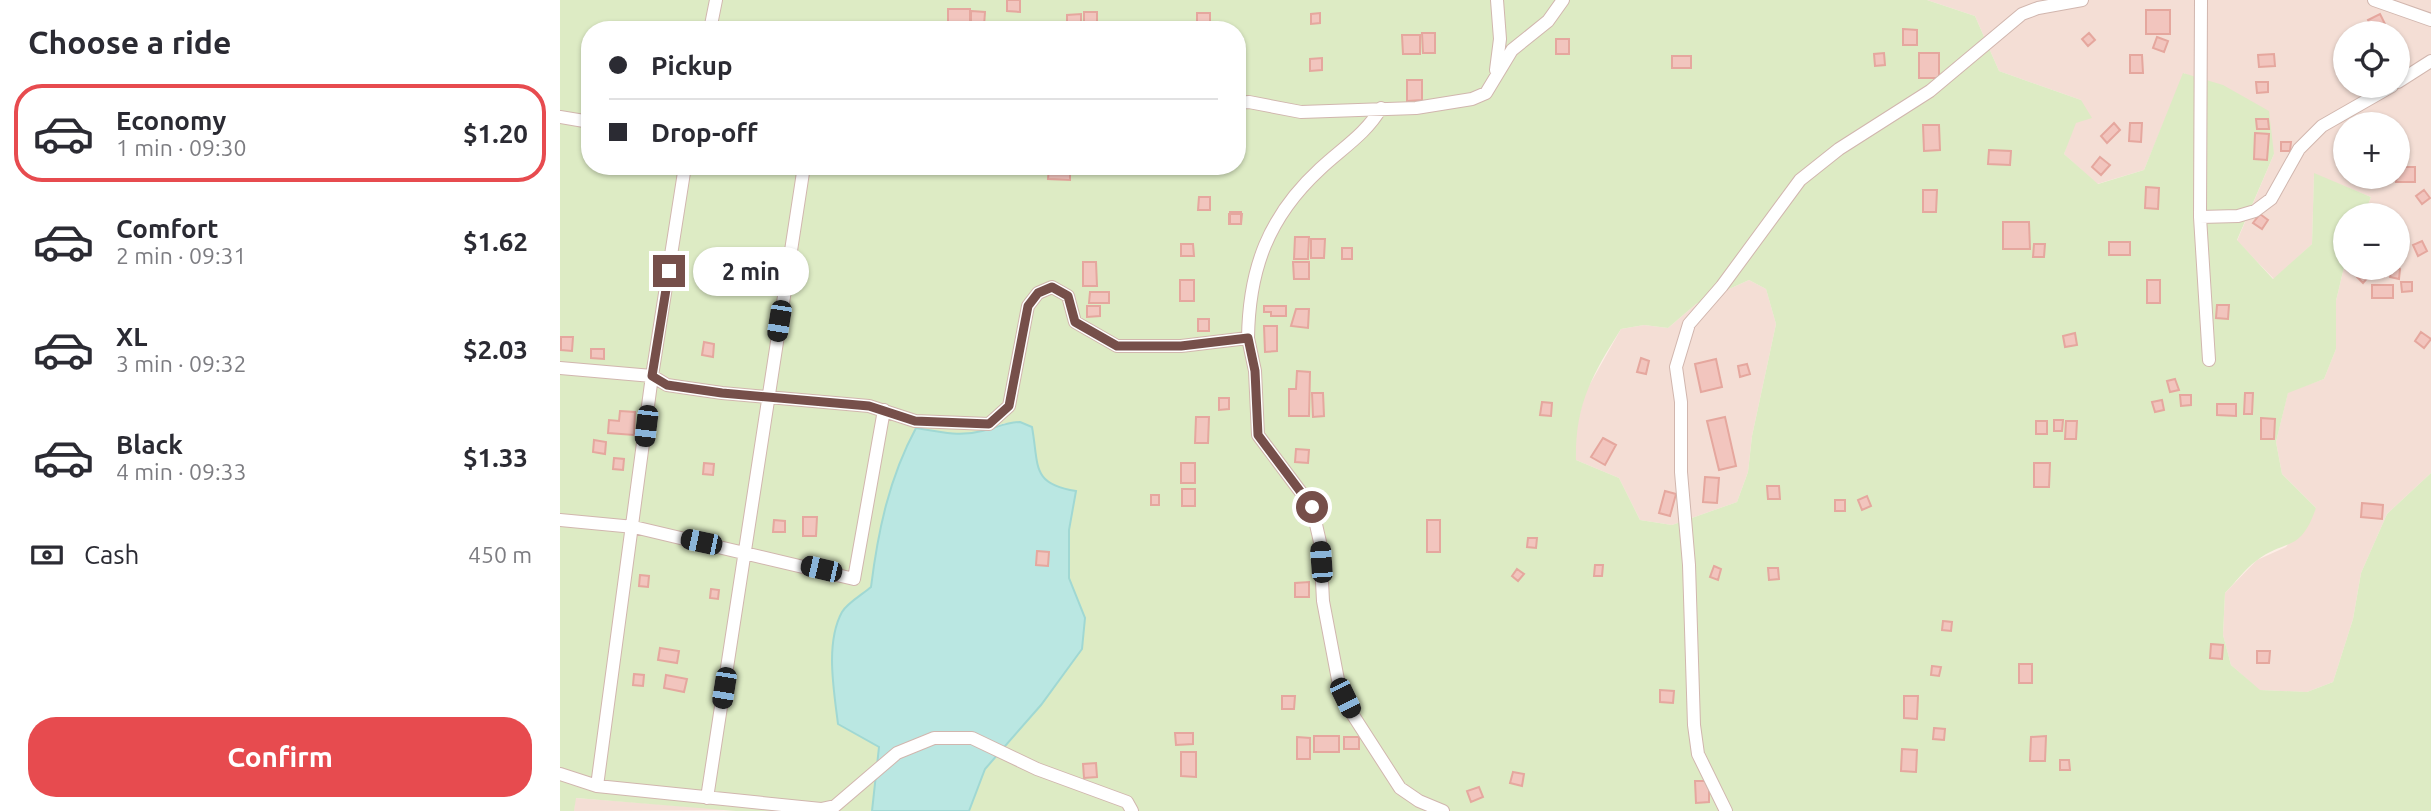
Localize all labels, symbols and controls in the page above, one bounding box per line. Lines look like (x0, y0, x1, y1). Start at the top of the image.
map controls (2333, 21, 2410, 280)
button: locate (2333, 21, 2410, 98)
text: Choose a ride (28, 24, 231, 60)
text: Pickup (651, 51, 733, 80)
icon: car (32, 102, 95, 165)
text: Economy (116, 106, 226, 135)
button: + (2333, 112, 2410, 189)
text: Drop-off (651, 118, 758, 147)
text: $1.20 (463, 119, 528, 148)
text: 1 min · 09:30 (116, 135, 247, 160)
button: − (2333, 203, 2410, 280)
icon: car (32, 210, 95, 273)
text: Comfort (116, 214, 219, 243)
text: $1.62 (463, 227, 528, 256)
text: 2 min · 09:31 (116, 243, 247, 268)
callout: 2 min (694, 246, 809, 296)
route end (653, 255, 685, 287)
text: 2 min (722, 259, 780, 284)
car (766, 299, 793, 343)
icon: car (32, 318, 95, 381)
text: XL (116, 322, 147, 351)
text: $2.03 (463, 335, 528, 364)
text: 3 min · 09:32 (116, 351, 247, 376)
car (634, 404, 659, 448)
icon: car (32, 426, 95, 489)
text: Black (116, 430, 183, 459)
text: $1.33 (463, 443, 528, 472)
text: 4 min · 09:33 (116, 459, 247, 484)
route start (1296, 491, 1328, 523)
car (679, 527, 724, 557)
icon: cash (28, 536, 66, 574)
text: Cash (84, 540, 139, 569)
car (1310, 540, 1333, 584)
text: 450 m (468, 542, 532, 567)
car (799, 554, 844, 584)
car (711, 666, 738, 710)
car (1327, 675, 1364, 721)
button: Confirm (28, 717, 532, 797)

